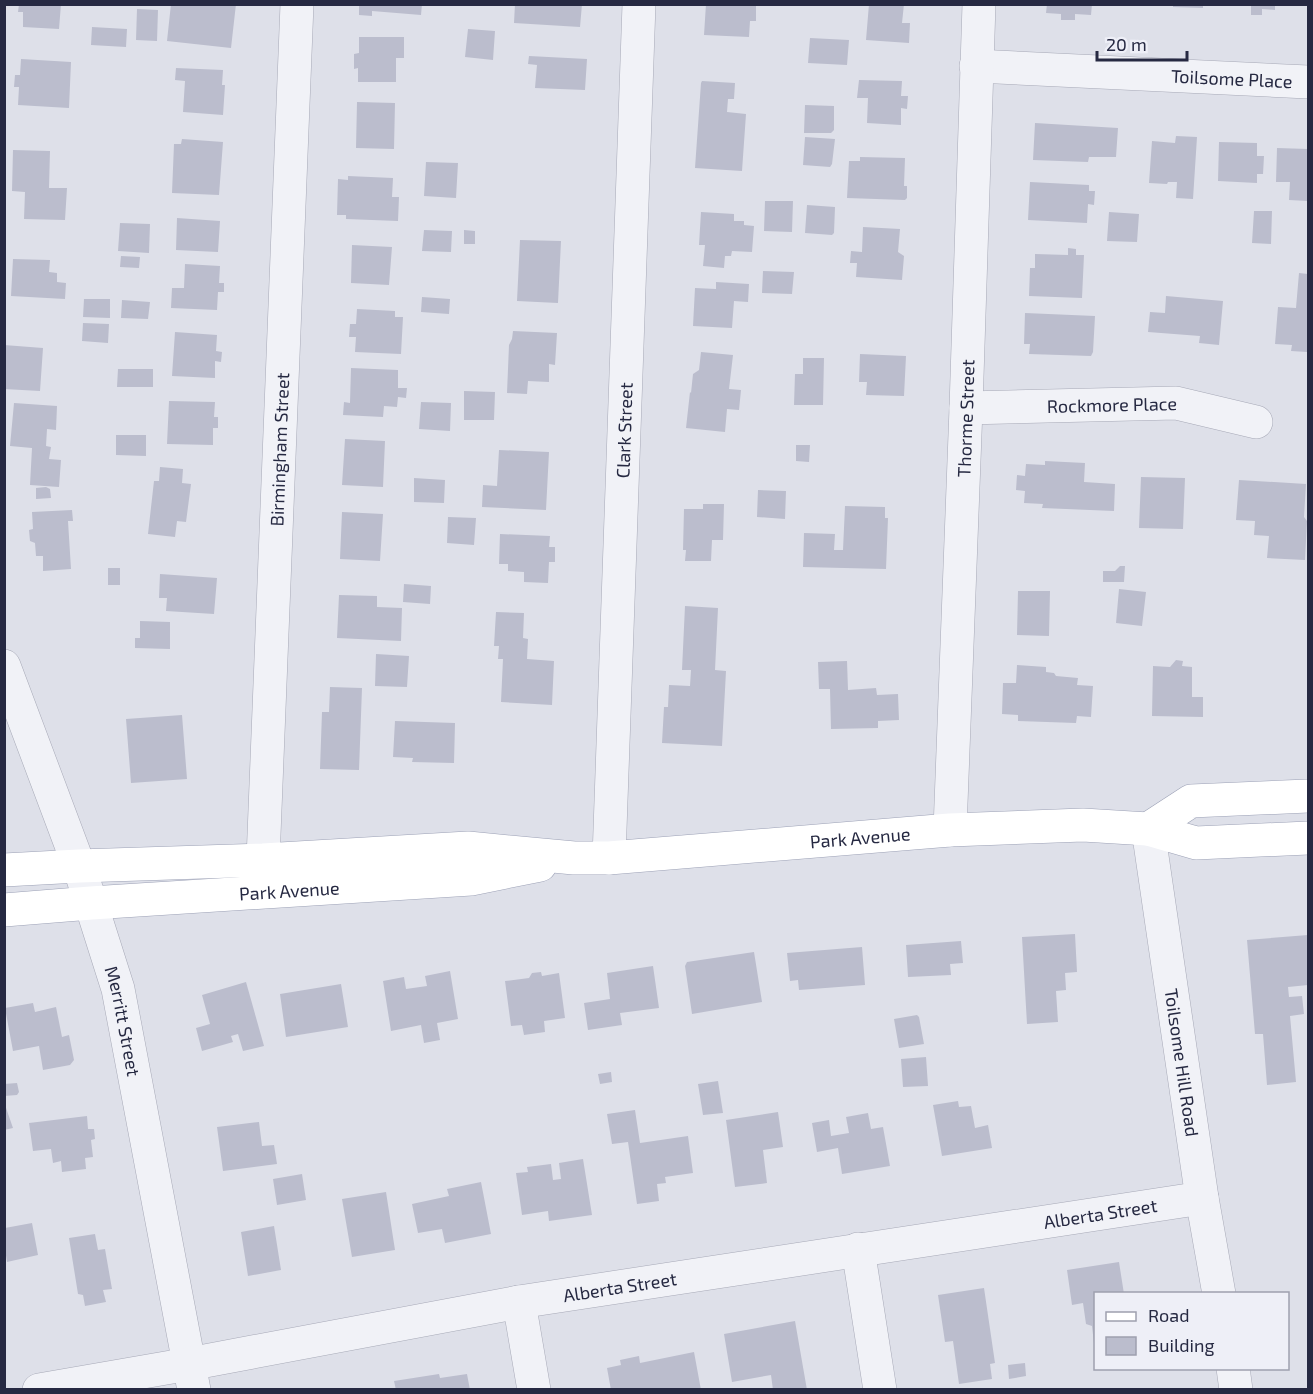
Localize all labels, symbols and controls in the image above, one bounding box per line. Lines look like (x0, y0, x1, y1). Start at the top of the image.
scale bar (1097, 24, 1187, 62)
text: 20 m (1106, 33, 1147, 55)
street label: Toilsome Place (1170, 64, 1293, 92)
street label: Thorme Street (952, 359, 979, 478)
street label: Birmingham Street (265, 372, 293, 527)
street label: Clark Street (611, 382, 637, 479)
street label: Rockmore Place (1047, 392, 1177, 417)
street label: Park Avenue (809, 822, 911, 852)
street label: Park Avenue (238, 876, 340, 905)
street label: Merritt Street (100, 963, 145, 1078)
street label: Toilsome Hill Road (1160, 987, 1204, 1138)
street label: Alberta Street (1042, 1194, 1159, 1233)
street label: Alberta Street (562, 1267, 678, 1306)
legend (1094, 1292, 1289, 1370)
text: Road (1148, 1304, 1189, 1326)
text: Building (1148, 1334, 1215, 1356)

